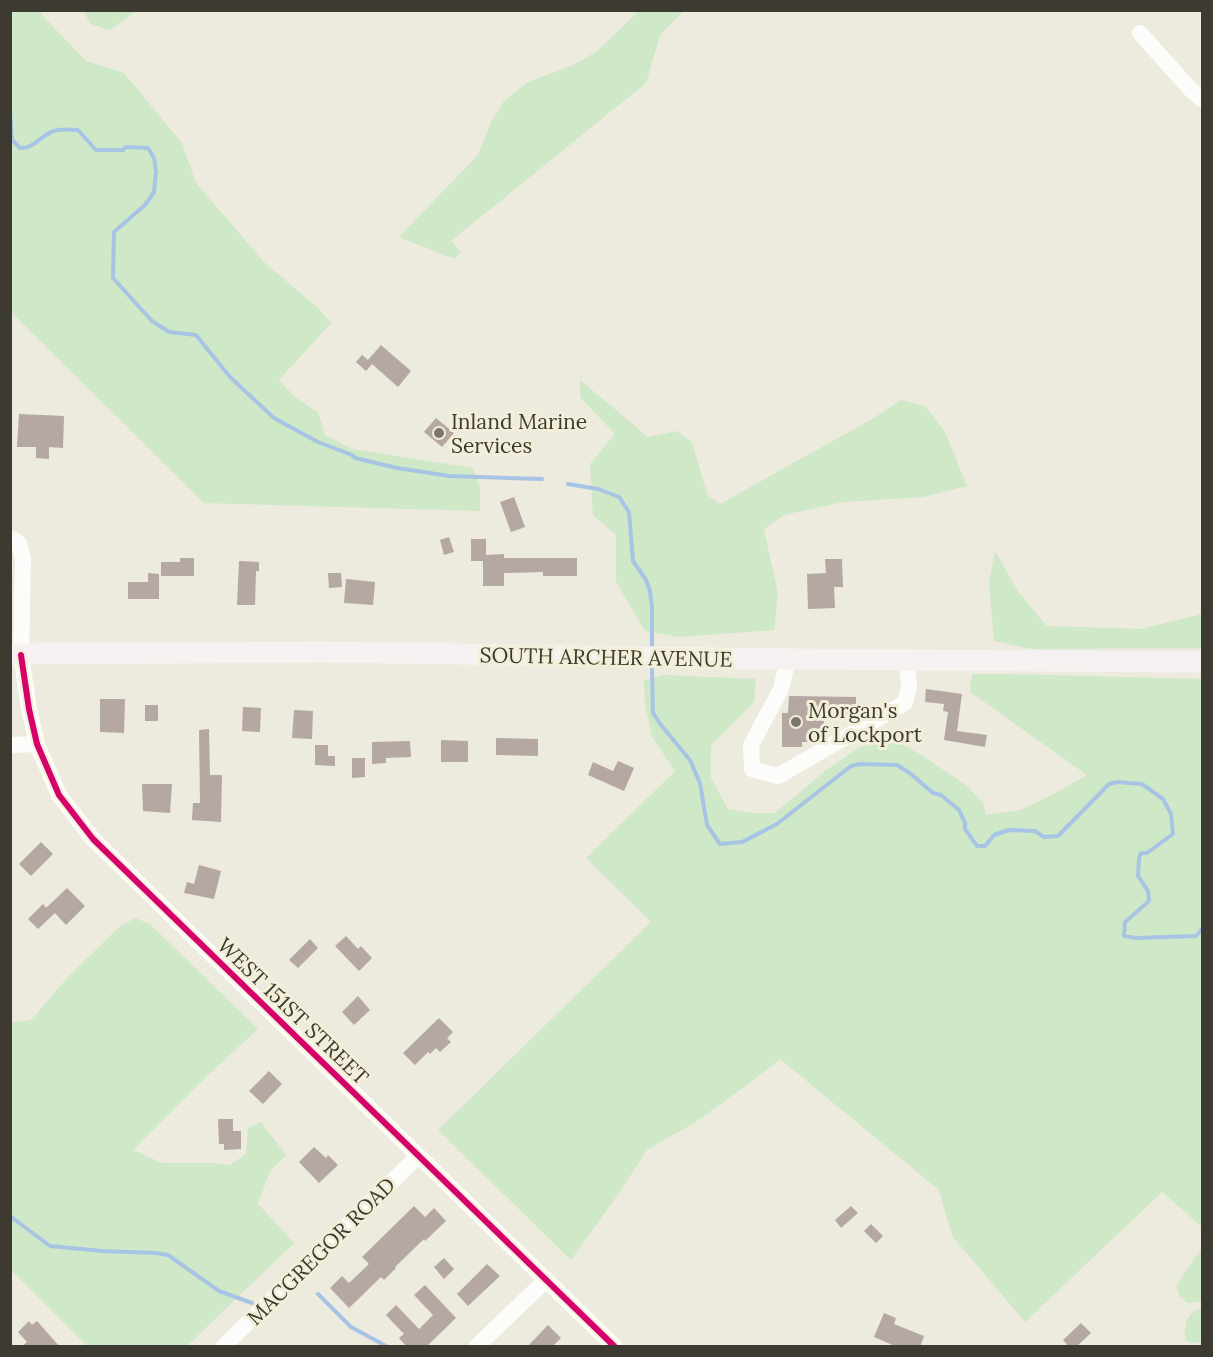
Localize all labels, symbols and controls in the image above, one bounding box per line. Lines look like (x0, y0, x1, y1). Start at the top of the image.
place label: Inland Marine Services (451, 408, 587, 459)
marker: Inland Marine Services (432, 426, 446, 440)
street label: SOUTH ARCHER AVENUE (479, 641, 733, 673)
place label: Morgan's of Lockport (808, 697, 923, 748)
marker: Morgan's of Lockport (789, 715, 803, 729)
street label: WEST 151ST STREET (211, 932, 375, 1090)
street label: MACGREGOR ROAD (241, 1171, 401, 1331)

